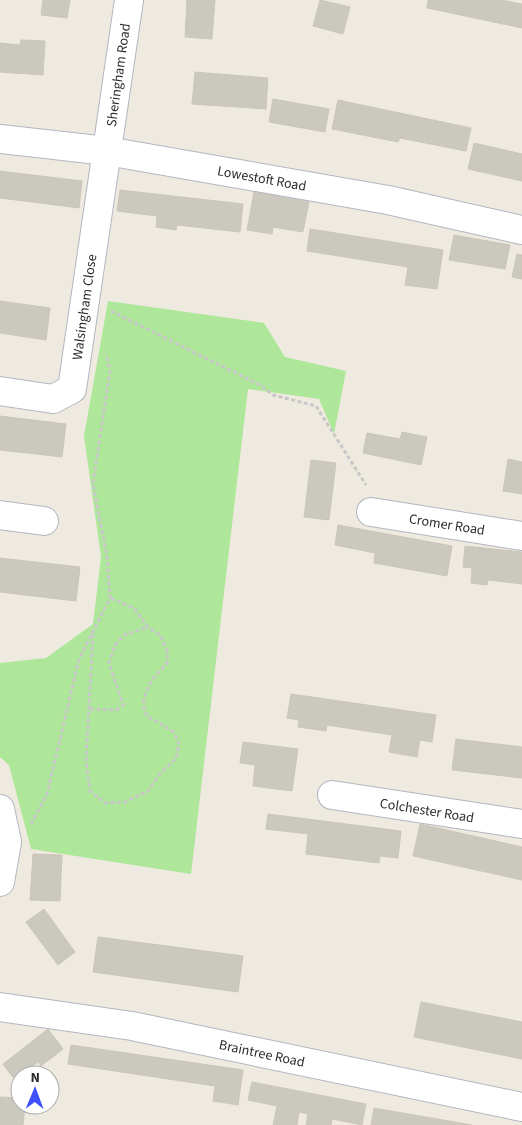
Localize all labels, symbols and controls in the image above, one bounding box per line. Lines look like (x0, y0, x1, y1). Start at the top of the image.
street label: Sheringham Road (102, 22, 136, 128)
street label: Lowestoft Road (216, 161, 308, 197)
street label: Walsingham Close (68, 253, 102, 361)
street label: Cromer Road (407, 509, 486, 541)
street label: Colchester Road (378, 794, 475, 828)
street label: Braintree Road (217, 1035, 306, 1073)
north arrow (10, 1065, 60, 1115)
text: N (30, 1068, 40, 1088)

